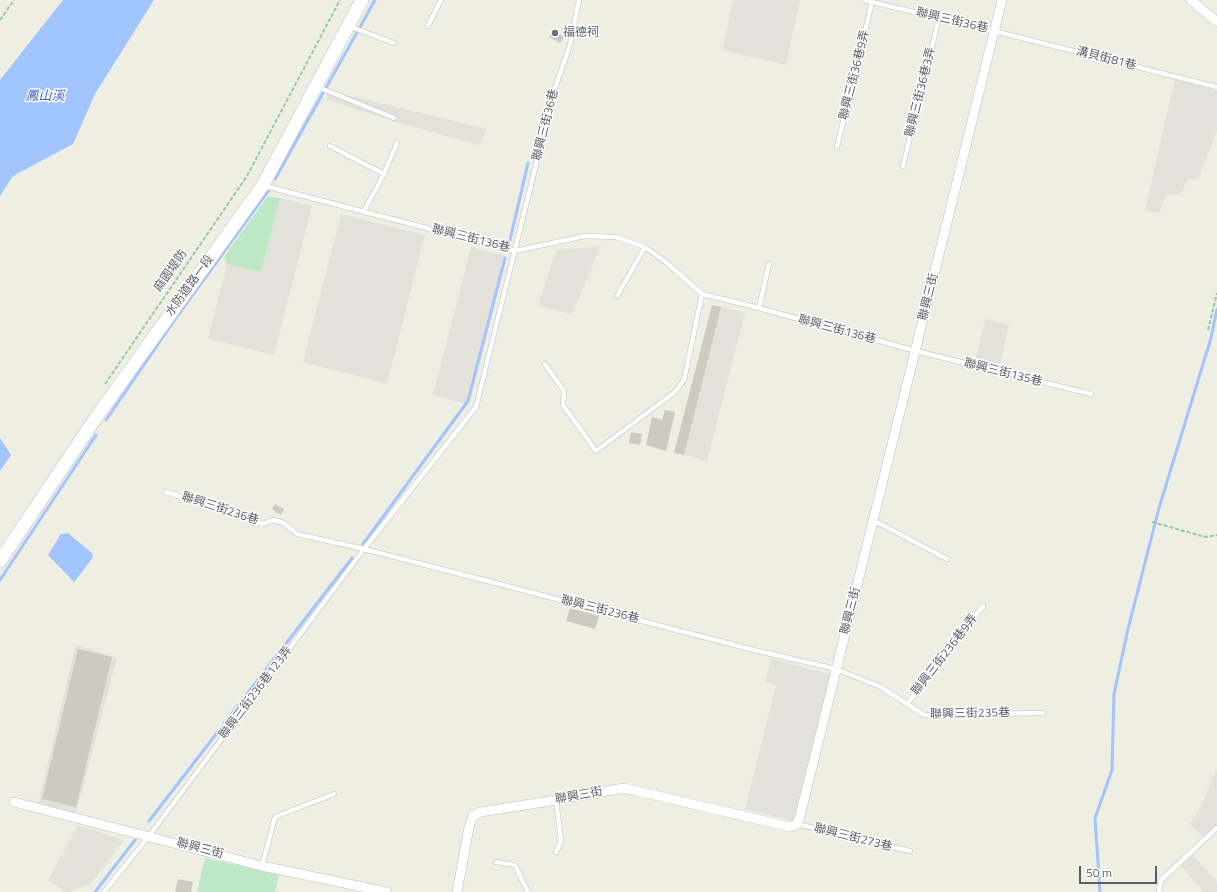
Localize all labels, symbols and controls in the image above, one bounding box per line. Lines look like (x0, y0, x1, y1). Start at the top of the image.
street label: 聯興三街36巷 (915, 6, 989, 36)
place label: 福德祠 (563, 26, 599, 40)
marker: 福德祠 (550, 28, 560, 38)
street label: 聯興三街36巷9弄 (837, 29, 873, 121)
street label: 溝貝街81巷 (1074, 45, 1138, 73)
street label: 聯興三街36巷3弄 (903, 46, 939, 138)
street label: 聯興三街36巷 (530, 88, 562, 162)
water label: 鳳山溪 (26, 89, 64, 105)
street label: 聯興三街136巷 (430, 222, 512, 256)
street label: 麻園堤防 (151, 247, 191, 295)
street label: 水防道路一段 (163, 253, 217, 319)
street label: 聯興三街 (916, 272, 942, 322)
street label: 聯興三街136巷 (796, 313, 878, 347)
street label: 聯興三街135巷 (962, 356, 1044, 390)
street label: 聯興三街236巷 (180, 490, 260, 528)
street label: 聯興三街 (838, 586, 864, 636)
street label: 聯興三街236巷 (559, 593, 641, 627)
street label: 聯興三街236巷9弄 (909, 612, 981, 698)
street label: 聯興三街236巷123弄 (216, 644, 296, 742)
street label: 聯興三街235巷 (930, 706, 1010, 722)
street label: 聯興三街 (554, 785, 604, 807)
street label: 聯興三街273巷 (812, 821, 894, 855)
street label: 聯興三街 (175, 836, 225, 862)
scale bar (1081, 858, 1159, 884)
text: 50 m (1086, 863, 1112, 882)

